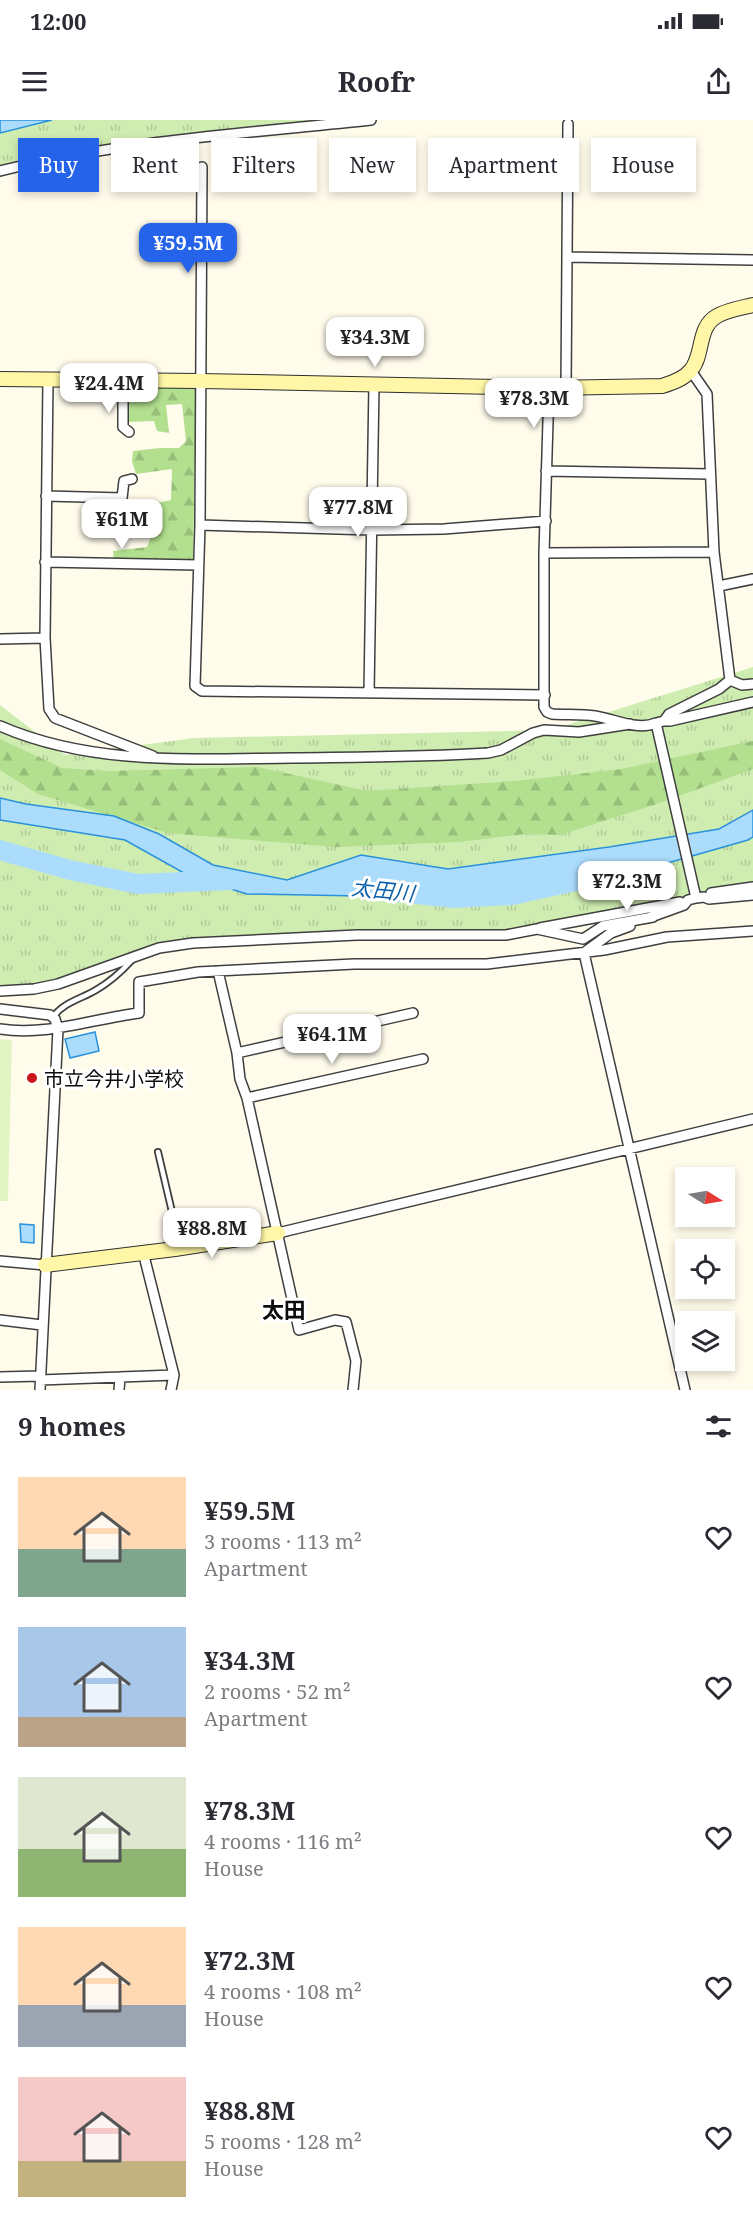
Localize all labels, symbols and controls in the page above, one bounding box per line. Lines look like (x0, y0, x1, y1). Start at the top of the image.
text: 12:00 (30, 6, 86, 36)
text: Roofr (338, 63, 415, 100)
icon: menu (18, 65, 51, 98)
icon: share (702, 65, 735, 98)
chip: Buy (18, 138, 99, 192)
chip: Rent (111, 138, 199, 192)
chip: Filters (211, 138, 317, 192)
chip: New (329, 138, 416, 192)
chip: Apartment (428, 138, 579, 192)
chip: House (591, 138, 696, 192)
pin: ¥59.5M (139, 223, 237, 274)
text: ¥59.5M (153, 229, 223, 256)
pin: ¥34.3M (326, 317, 424, 368)
text: ¥34.3M (340, 323, 410, 350)
pin: ¥24.4M (60, 363, 158, 414)
text: ¥24.4M (74, 369, 144, 396)
pin: ¥78.3M (485, 378, 583, 429)
text: ¥78.3M (499, 384, 569, 411)
pin: ¥77.8M (309, 487, 407, 538)
text: ¥77.8M (323, 493, 393, 520)
pin: ¥61M (86, 499, 158, 550)
text: ¥61M (96, 505, 148, 532)
pin: ¥72.3M (578, 861, 676, 912)
text: ¥72.3M (592, 867, 662, 894)
water label: 太田川 (350, 873, 418, 907)
pin: ¥64.1M (283, 1014, 381, 1065)
text: ¥64.1M (297, 1020, 367, 1047)
place label: 市立今井小学校 (44, 1065, 184, 1092)
marker: 市立今井小学校 (25, 1071, 39, 1085)
north arrow (675, 1167, 735, 1227)
map controls (675, 1167, 735, 1371)
pin: ¥88.8M (163, 1208, 261, 1259)
text: ¥88.8M (177, 1214, 247, 1241)
button: locate (675, 1239, 735, 1299)
district label: 太田 (262, 1294, 306, 1324)
button: layers (675, 1311, 735, 1371)
text: 9 homes (18, 1408, 126, 1444)
icon: filters (702, 1410, 735, 1443)
text: ¥59.5M (204, 1492, 295, 1528)
icon: home (66, 1501, 138, 1573)
icon: heart (702, 1521, 735, 1554)
text: 3 rooms · 113 m² (204, 1528, 362, 1555)
text: Apartment (204, 1555, 308, 1582)
text: ¥34.3M (204, 1642, 295, 1678)
icon: home (66, 1651, 138, 1723)
icon: heart (702, 1671, 735, 1704)
text: 2 rooms · 52 m² (204, 1678, 351, 1705)
text: Apartment (204, 1705, 308, 1732)
text: ¥78.3M (204, 1792, 295, 1828)
icon: home (66, 1801, 138, 1873)
icon: heart (702, 1821, 735, 1854)
text: 4 rooms · 116 m² (204, 1828, 362, 1855)
text: House (204, 1855, 264, 1882)
text: ¥72.3M (204, 1942, 295, 1978)
icon: home (66, 1951, 138, 2023)
icon: heart (702, 1971, 735, 2004)
text: 4 rooms · 108 m² (204, 1978, 362, 2005)
text: House (204, 2005, 264, 2032)
text: ¥88.8M (204, 2092, 295, 2128)
icon: home (66, 2101, 138, 2173)
icon: heart (702, 2121, 735, 2154)
text: 5 rooms · 128 m² (204, 2128, 362, 2155)
text: House (204, 2155, 264, 2182)

